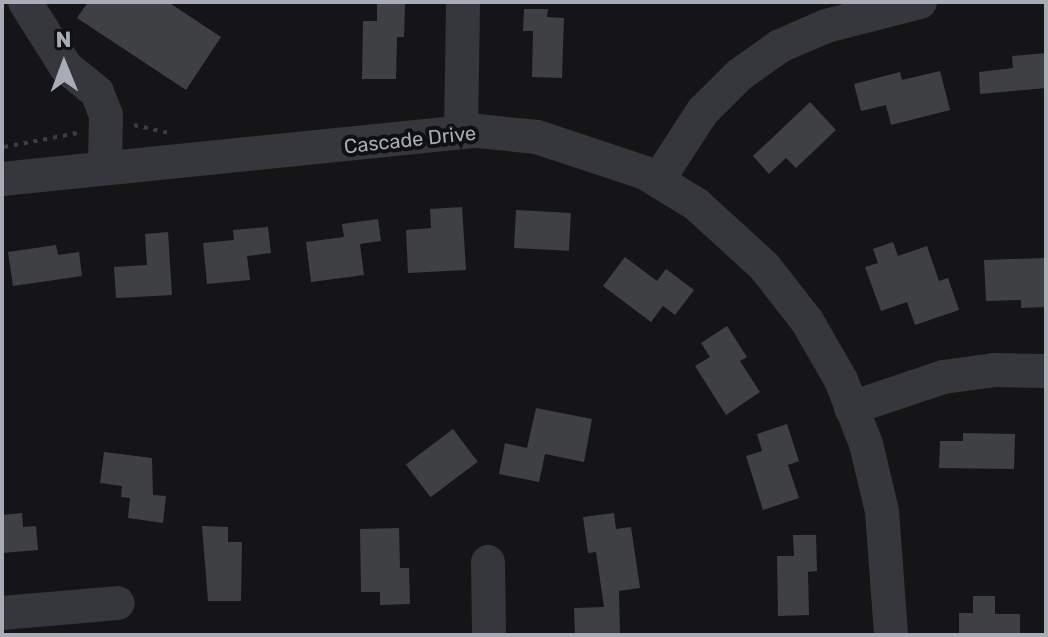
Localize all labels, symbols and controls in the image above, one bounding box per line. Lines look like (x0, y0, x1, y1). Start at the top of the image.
north arrow (24, 24, 104, 104)
text: N (55, 26, 72, 53)
street label: Cascade Drive (343, 121, 477, 159)

